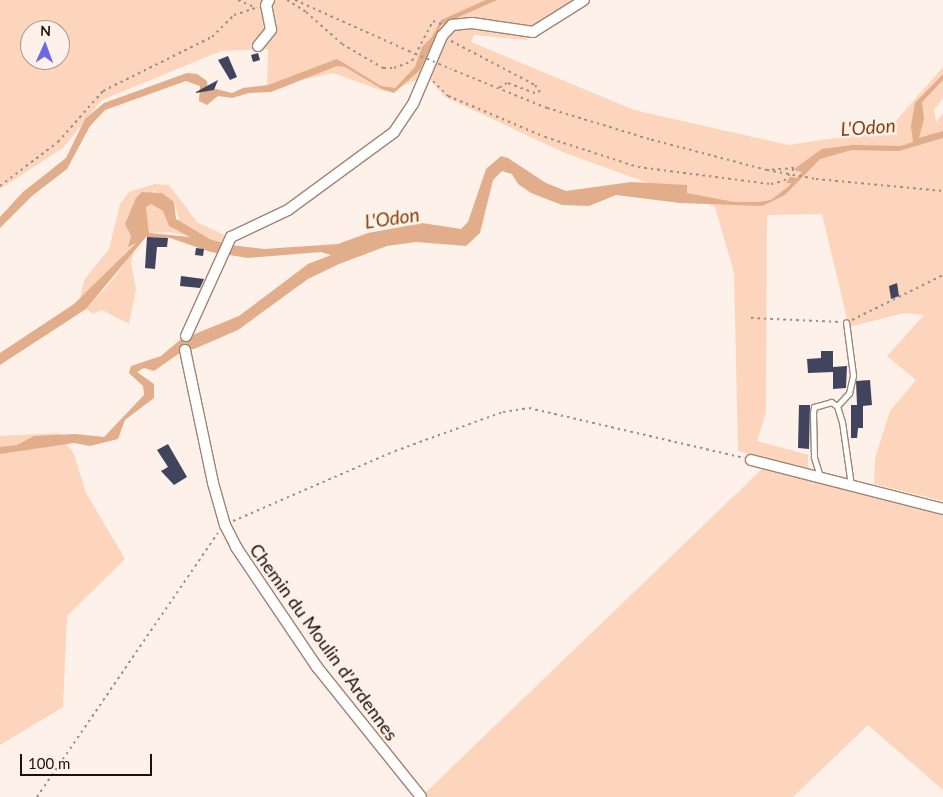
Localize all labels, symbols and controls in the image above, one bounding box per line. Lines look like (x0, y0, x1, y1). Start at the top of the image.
north arrow (20, 20, 70, 70)
text: N (40, 22, 51, 39)
water label: L'Odon (840, 114, 896, 140)
water label: L'Odon (363, 203, 421, 233)
street label: Chemin du Moulin d'Ardennes (245, 539, 403, 745)
scale bar (22, 744, 155, 776)
text: 100 m (28, 754, 70, 772)

